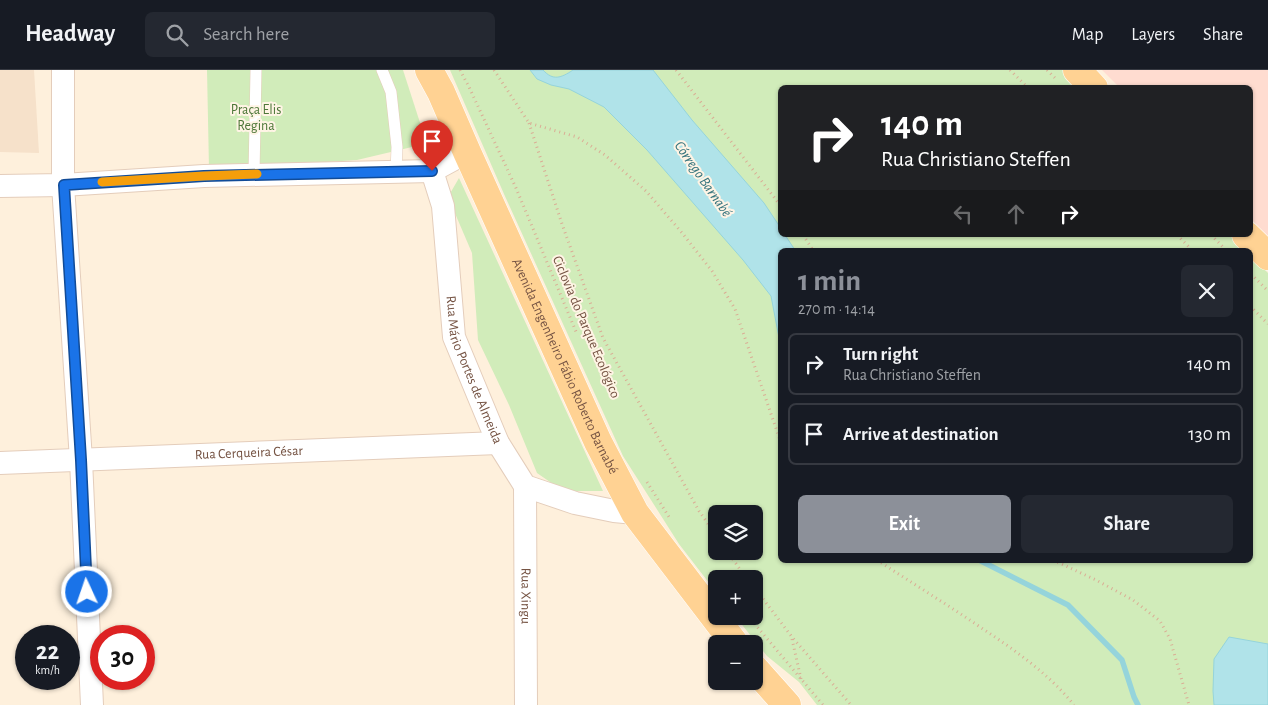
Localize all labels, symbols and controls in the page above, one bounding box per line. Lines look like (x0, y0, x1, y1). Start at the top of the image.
search box (145, 12, 495, 57)
icon: search (163, 21, 191, 49)
text: Headway (25, 22, 115, 46)
text: Search here (203, 25, 289, 44)
text: Map (1072, 26, 1103, 44)
text: Layers (1131, 26, 1175, 44)
text: Share (1203, 26, 1243, 44)
park label: Praça Elis Regina (231, 103, 281, 133)
icon: right (798, 105, 863, 170)
text: 140 m (881, 107, 963, 142)
pin (411, 120, 453, 171)
icon: arrive (418, 127, 446, 155)
water label: Córrego Barnabé (671, 138, 735, 220)
text: Rua Christiano Steffen (881, 148, 1071, 170)
icon: left (949, 200, 977, 228)
icon: ahead (1002, 200, 1030, 228)
icon: right (1055, 200, 1083, 228)
street label: Ciclovia do Parque Ecológico (550, 254, 622, 400)
street label: Avenida Engenheiro Fábio Roberto Barnabé (509, 257, 620, 476)
button: close (1181, 265, 1233, 317)
text: 1 min (798, 266, 861, 296)
street label: Rua Mário Portes de Almeida (444, 295, 505, 446)
text: 270 m · 14:14 (798, 301, 875, 317)
text: Turn right (843, 345, 918, 364)
icon: right (800, 350, 828, 378)
text: 140 m (1187, 355, 1231, 374)
text: Rua Christiano Steffen (843, 367, 981, 383)
icon: arrive (800, 420, 828, 448)
text: Arrive at destination (843, 425, 999, 444)
text: 130 m (1188, 425, 1231, 444)
street label: Rua Cerqueira César (194, 444, 304, 462)
button: Exit (798, 495, 1011, 553)
button: Share (1021, 495, 1233, 553)
map controls (708, 505, 763, 690)
button: layers (708, 505, 763, 560)
position arrow (60, 565, 112, 617)
street label: Rua Xingu (518, 568, 533, 624)
button: + (708, 570, 763, 625)
speed limit sign: 30 (90, 625, 155, 690)
button: − (708, 635, 763, 690)
text: 22 (36, 639, 59, 664)
text: km/h (35, 664, 60, 676)

